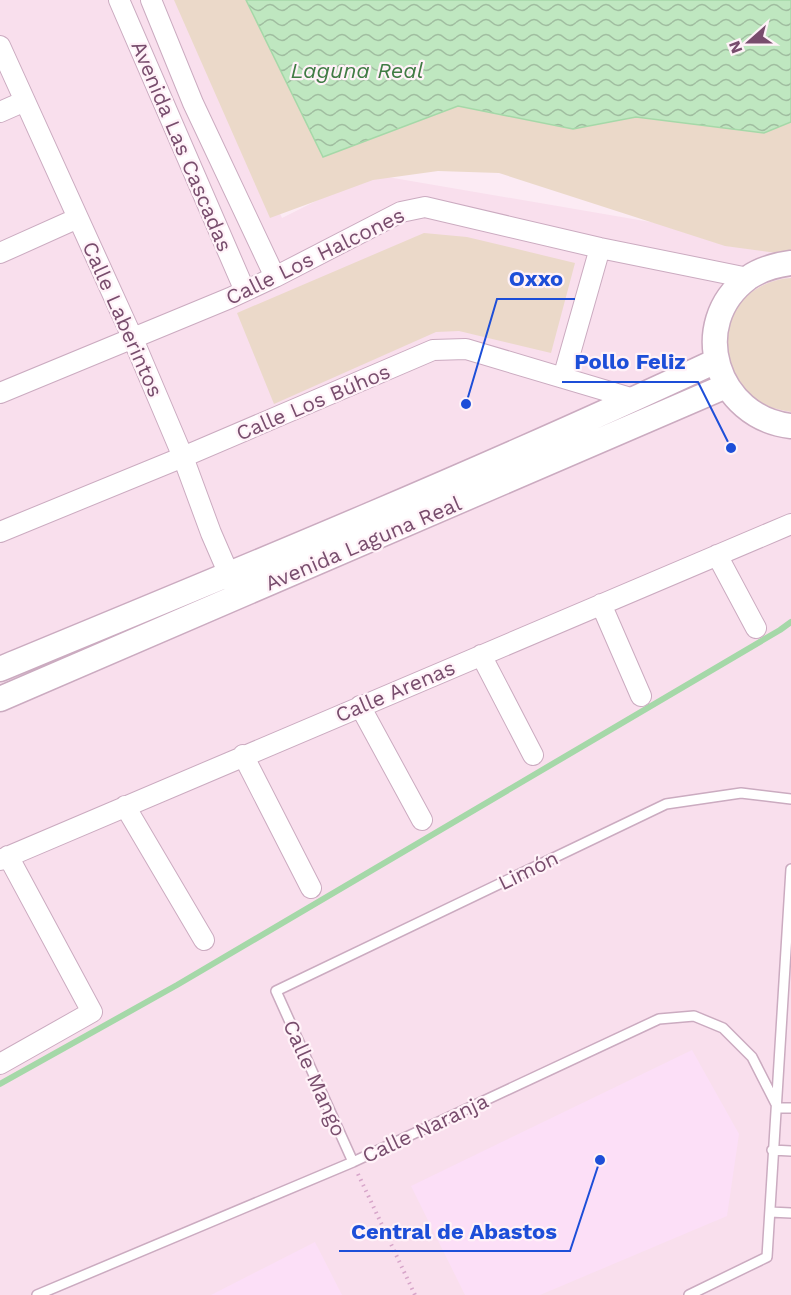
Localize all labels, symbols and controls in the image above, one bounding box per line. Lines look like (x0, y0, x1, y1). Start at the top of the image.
north arrow (719, 12, 779, 72)
street label: Avenida Las Cascadas (126, 37, 238, 255)
text: N (724, 38, 746, 56)
water label: Laguna Real (290, 58, 424, 83)
street label: Calle Los Halcones (222, 202, 408, 310)
street label: Calle Laberintos (77, 237, 169, 401)
callout: Oxxo (497, 259, 575, 299)
text: Oxxo (509, 266, 563, 291)
callout: Pollo Feliz (562, 342, 698, 382)
text: Pollo Feliz (574, 349, 686, 374)
street label: Calle Los Búhos (232, 358, 394, 446)
street label: Avenida Laguna Real (261, 490, 465, 596)
street label: Calle Arenas (331, 655, 459, 727)
street label: Limón (494, 845, 562, 895)
street label: Calle Mango (278, 1016, 352, 1140)
street label: Calle Naranja (358, 1088, 492, 1168)
callout: Central de Abastos (339, 1211, 570, 1251)
text: Central de Abastos (351, 1219, 557, 1244)

